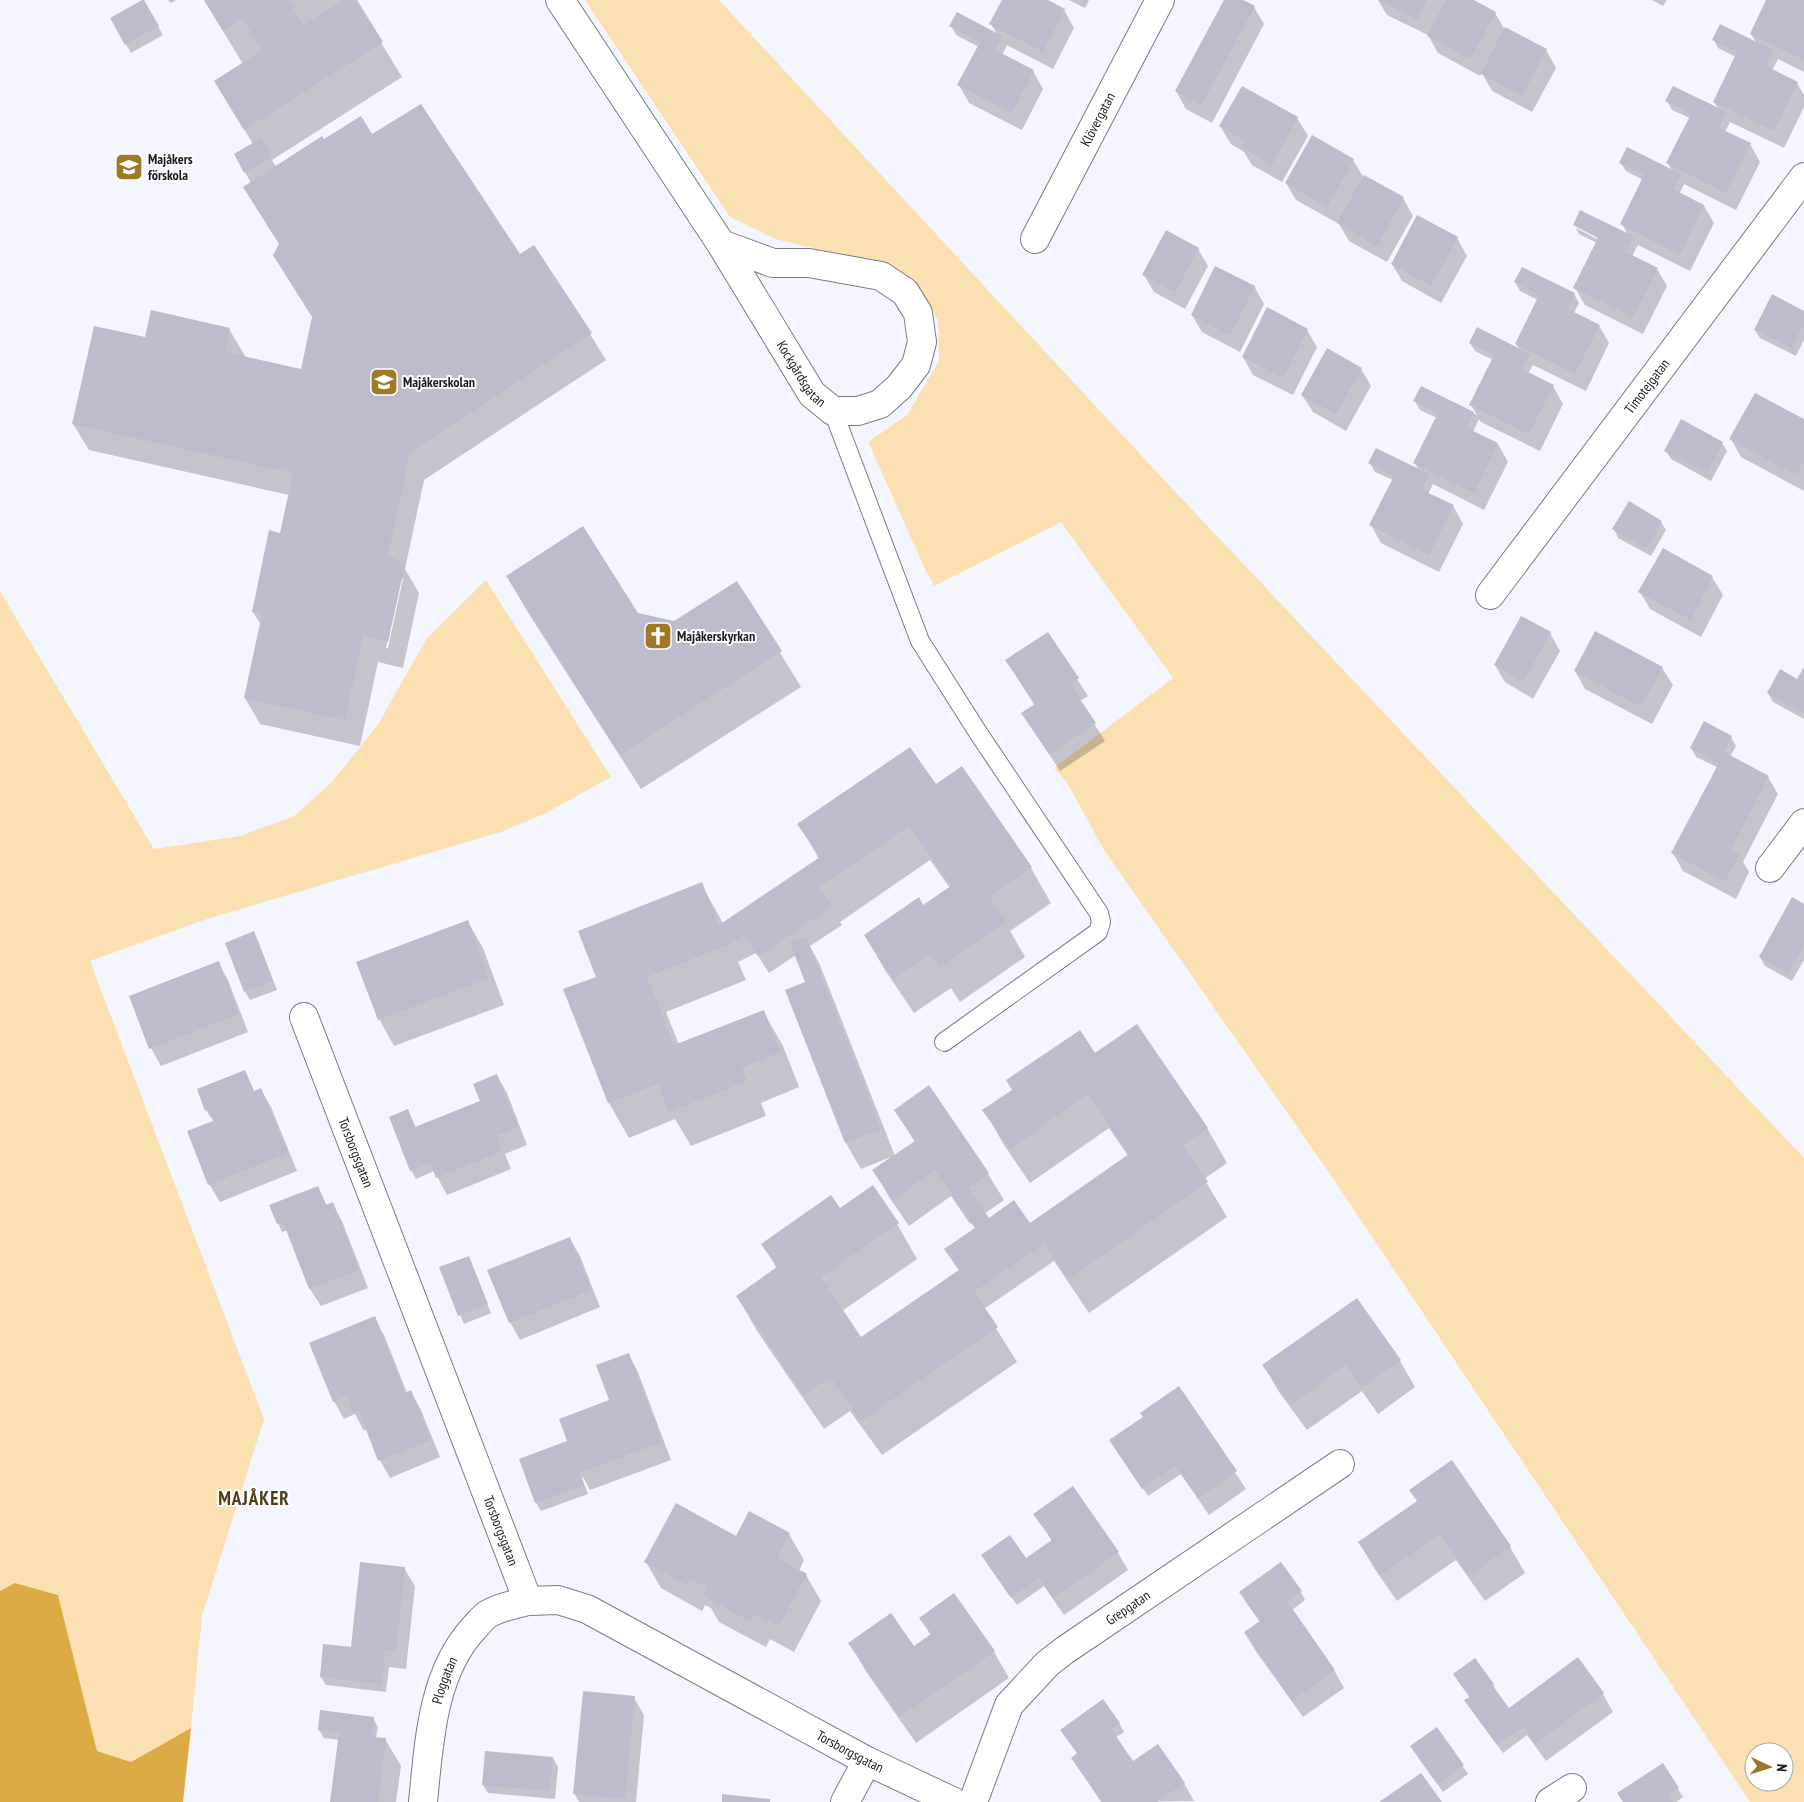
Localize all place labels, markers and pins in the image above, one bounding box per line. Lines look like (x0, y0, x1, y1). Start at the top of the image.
place label: Majåkers förskola (148, 150, 193, 184)
school or university icon: Majåkers förskola (114, 152, 144, 182)
school or university icon: Majåkerskolan (369, 367, 399, 397)
place label: Majåkerskolan (403, 373, 475, 391)
church icon: Majåkerskyrkan (643, 621, 673, 651)
place label: Majåkerskyrkan (677, 627, 755, 645)

